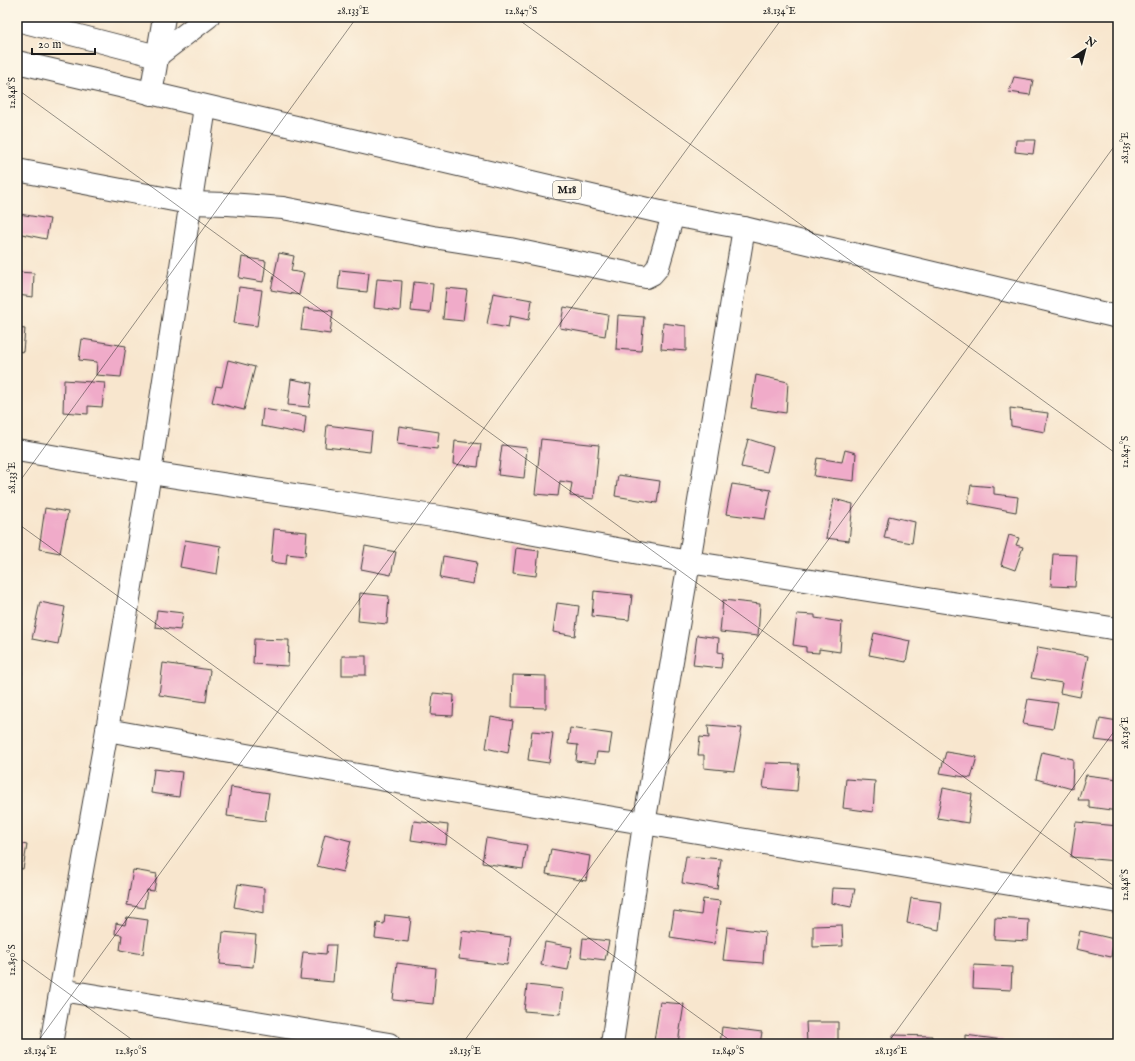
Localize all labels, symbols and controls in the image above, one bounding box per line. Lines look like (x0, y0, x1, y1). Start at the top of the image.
text: 28.133°E (337, 5, 369, 18)
text: 12.847°S (505, 5, 537, 18)
text: 28.134°E (762, 5, 796, 18)
scale bar (32, 30, 95, 56)
north arrow (1065, 30, 1105, 70)
text: N (1082, 34, 1099, 51)
text: 20 m (38, 37, 61, 52)
text: 12.848°S (6, 77, 19, 109)
text: 28.135°E (1119, 132, 1132, 164)
road number: M18 (553, 181, 581, 199)
text: 12.847°S (1119, 436, 1132, 468)
text: 28.133°E (6, 462, 19, 494)
text: 28.136°E (1119, 717, 1132, 749)
text: 12.848°S (1119, 869, 1132, 901)
text: 12.850°S (6, 944, 19, 976)
text: 28.134°E (23, 1045, 57, 1058)
text: 12.850°S (115, 1045, 147, 1058)
text: 28.135°E (449, 1045, 481, 1058)
text: 12.849°S (712, 1045, 744, 1058)
text: 28.136°E (875, 1045, 907, 1058)

